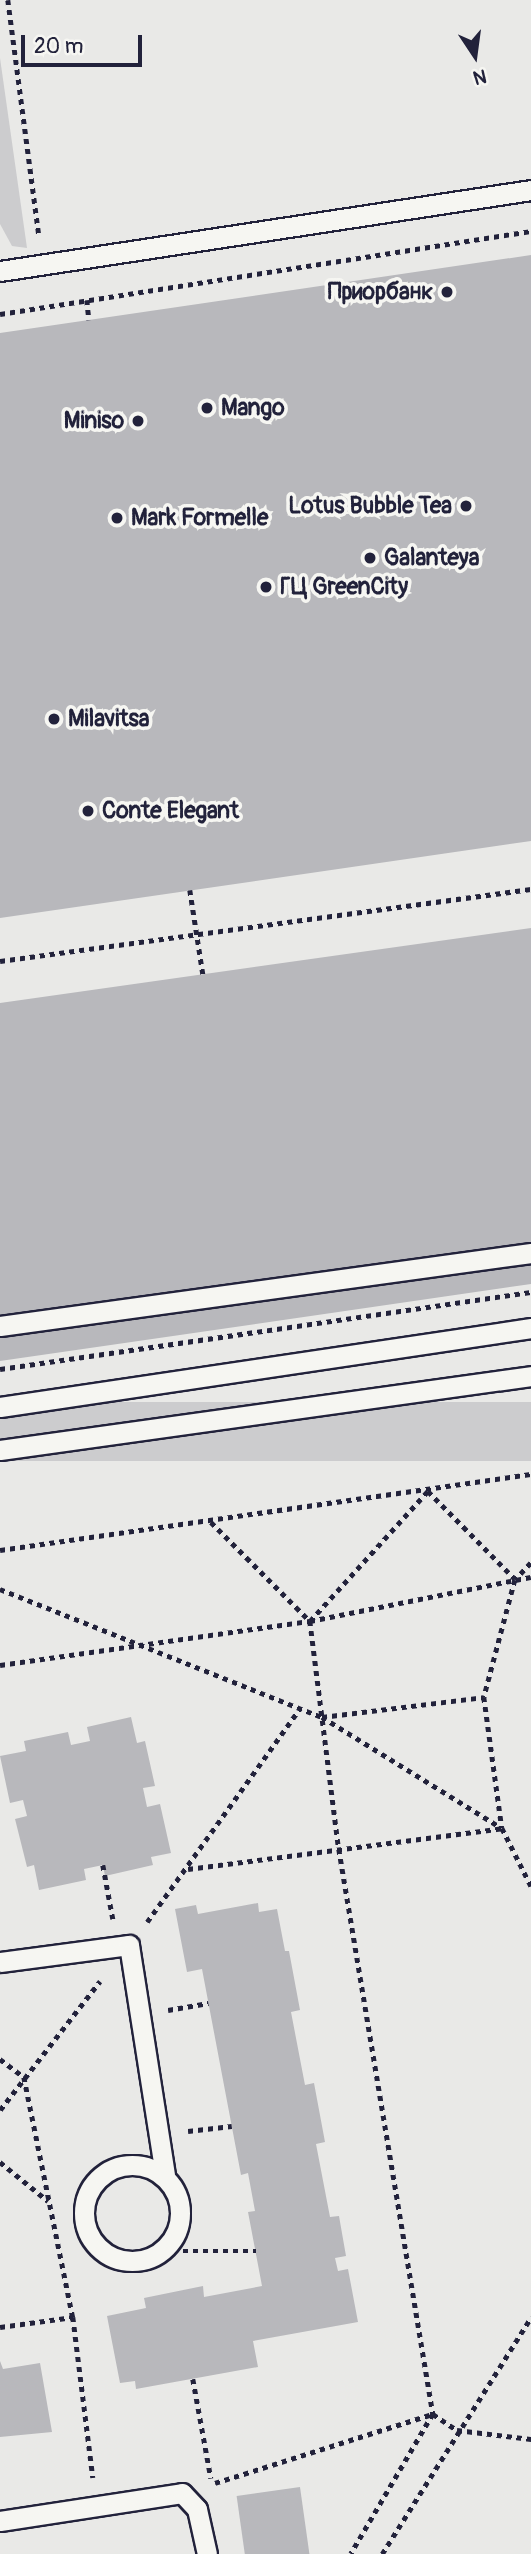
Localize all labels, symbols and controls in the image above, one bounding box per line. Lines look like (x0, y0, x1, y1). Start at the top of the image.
scale bar (24, 21, 145, 65)
north arrow (440, 21, 510, 91)
text: 20 m (34, 33, 83, 60)
text: N (471, 63, 489, 90)
place label: Приорбанк (328, 278, 433, 306)
marker: Приорбанк (439, 284, 455, 300)
place label: Mango (221, 394, 285, 422)
marker: Mango (199, 400, 215, 416)
place label: Miniso (64, 407, 124, 435)
marker: Miniso (130, 413, 146, 429)
place label: Lotus Bubble Tea (288, 492, 452, 520)
marker: Lotus Bubble Tea (458, 498, 474, 514)
place label: Mark Formelle (131, 504, 268, 532)
marker: Mark Formelle (109, 510, 125, 526)
place label: Galanteya (384, 544, 479, 572)
marker: Galanteya (362, 550, 378, 566)
place label: ГЦ GreenCity (280, 573, 408, 601)
marker: ГЦ GreenCity (258, 579, 274, 595)
place label: Milavitsa (68, 705, 150, 733)
marker: Milavitsa (46, 711, 62, 727)
place label: Conte Elegant (102, 797, 239, 825)
marker: Conte Elegant (80, 803, 96, 819)

